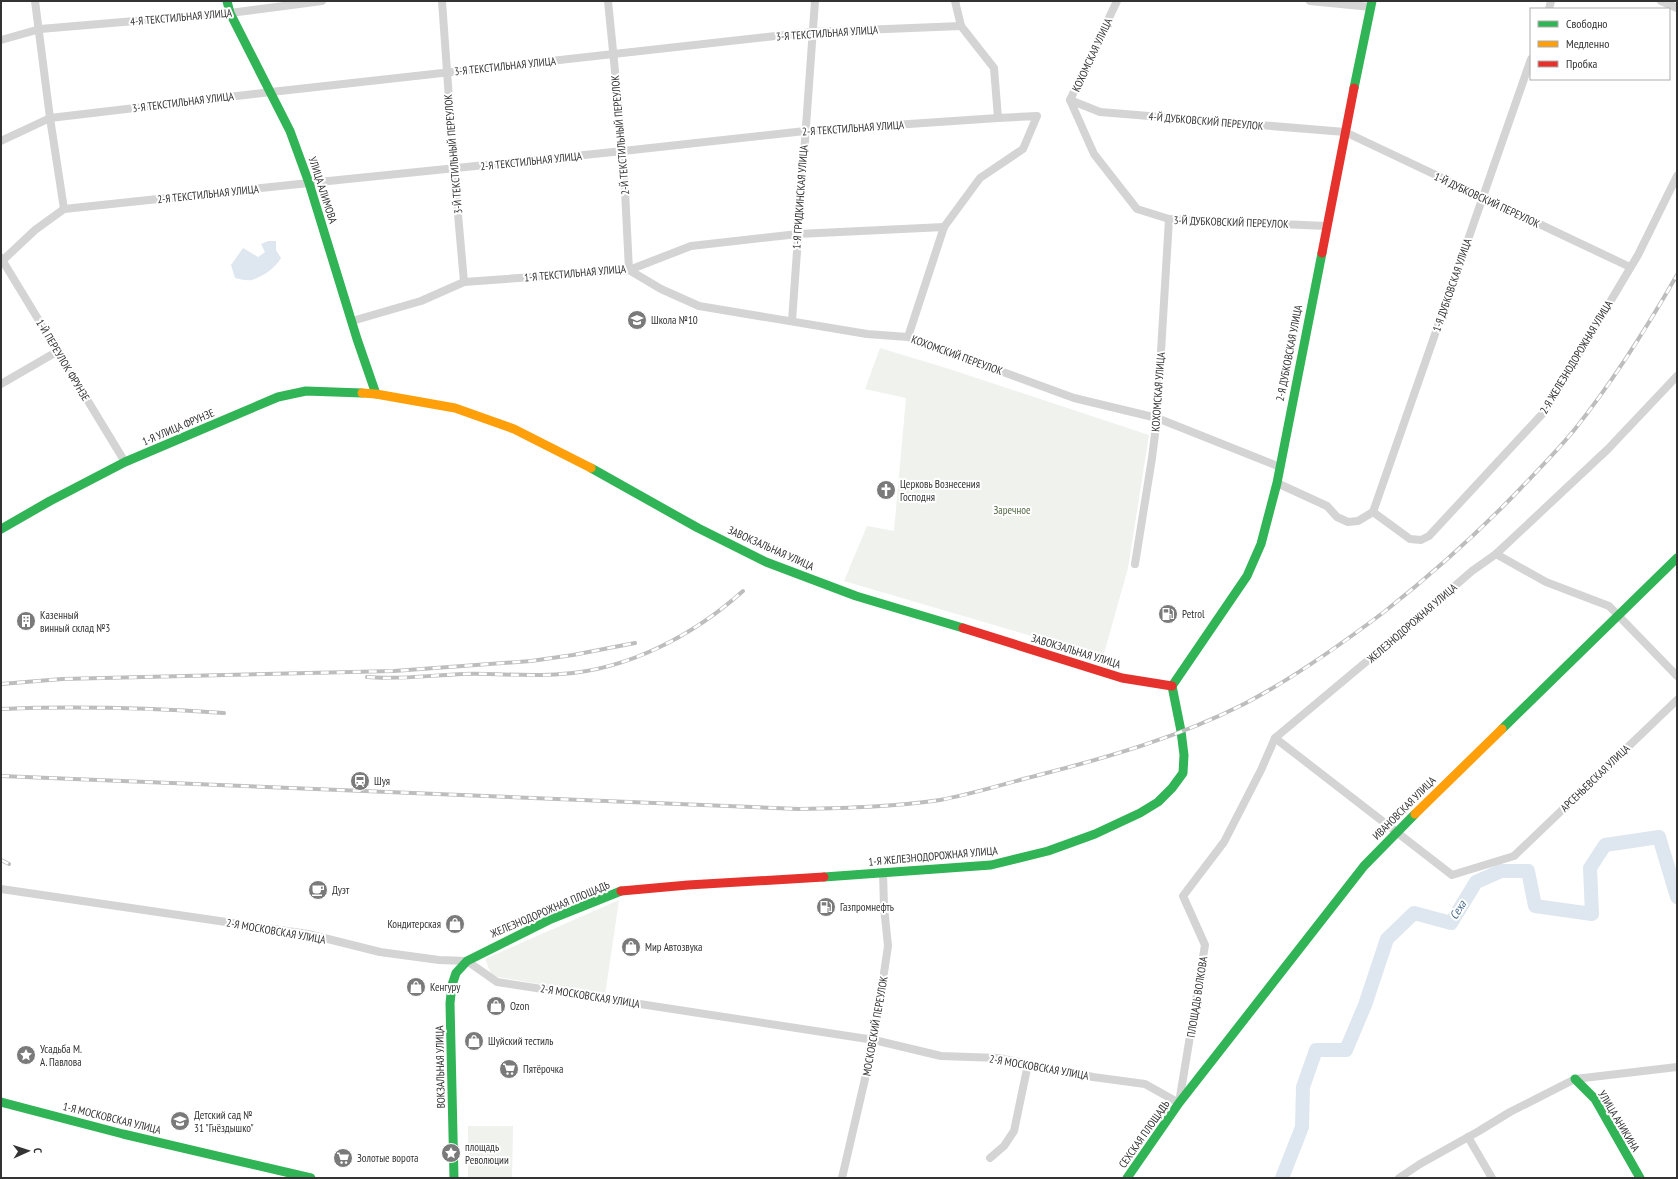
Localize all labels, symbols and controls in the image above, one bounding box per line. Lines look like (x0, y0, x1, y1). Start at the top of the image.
street label: 4-Я ТЕКСТИЛЬНАЯ УЛИЦА (130, 6, 233, 28)
legend (1530, 8, 1670, 80)
street label: КОХОМСКАЯ УЛИЦА (1069, 15, 1116, 94)
text: Свободно (1566, 16, 1608, 31)
street label: 3-Я ТЕКСТИЛЬНАЯ УЛИЦА (776, 22, 879, 44)
text: Медленно (1566, 36, 1609, 51)
street label: 3-Я ТЕКСТИЛЬНАЯ УЛИЦА (453, 54, 557, 78)
text: Пробка (1566, 56, 1598, 71)
street label: 2-Й ТЕКСТИЛЬНЫЙ ПЕРЕУЛОК (608, 74, 632, 196)
street label: 3-Я ТЕКСТИЛЬНАЯ УЛИЦА (131, 89, 235, 115)
street label: 3-Й ТЕКСТИЛЬНЫЙ ПЕРЕУЛОК (441, 93, 465, 215)
street label: 4-Й ДУБКОВСКИЙ ПЕРЕУЛОК (1148, 109, 1264, 133)
street label: 2-Я ТЕКСТИЛЬНАЯ УЛИЦА (802, 117, 905, 139)
street label: 1-Я ГРИДКИНСКАЯ УЛИЦА (789, 144, 811, 249)
street label: 2-Я ТЕКСТИЛЬНАЯ УЛИЦА (479, 149, 583, 173)
street label: УЛИЦА АЛИМОВА (306, 155, 341, 226)
street label: 1-Й ДУБКОВСКИЙ ПЕРЕУЛОК (1432, 169, 1543, 231)
street label: 2-Я ТЕКСТИЛЬНАЯ УЛИЦА (156, 182, 260, 206)
street label: 3-Й ДУБКОВСКИЙ ПЕРЕУЛОК (1173, 213, 1289, 231)
street label: 1-Я ДУБКОВСКАЯ УЛИЦА (1429, 236, 1475, 333)
street label: 1-Я ТЕКСТИЛЬНАЯ УЛИЦА (524, 262, 627, 284)
street label: 2-Я ЖЕЛЕЗНОДОРОЖНАЯ УЛИЦА (1537, 297, 1616, 416)
street label: 2-Я ДУБКОВСКАЯ УЛИЦА (1273, 303, 1305, 402)
school or university icon: Школа №10 (626, 309, 648, 331)
place label: Школа №10 (651, 313, 698, 327)
street label: 1-Й ПЕРЕУЛОК ФРУНЗЕ (33, 317, 93, 404)
street label: КОХОМСКИЙ ПЕРЕУЛОК (909, 332, 1005, 378)
street label: КОХОМСКАЯ УЛИЦА (1148, 351, 1168, 432)
street label: 1-Я УЛИЦА ФРУНЗЕ (140, 405, 216, 448)
place label: Церковь Вознесения Господня (900, 477, 980, 504)
church icon: Церковь Вознесения Господня (875, 479, 897, 501)
park label: Заречное (994, 503, 1031, 517)
street label: ЗАВОКЗАЛЬНАЯ УЛИЦА (726, 523, 817, 574)
street label: ЖЕЛЕЗНОДОРОЖНАЯ УЛИЦА (1364, 580, 1460, 666)
fuel station icon: Petrol (1157, 603, 1179, 625)
place label: Petrol (1182, 607, 1205, 621)
place label: Казенный винный склад №3 (40, 608, 110, 635)
building icon: Казенный винный склад №3 (15, 610, 37, 632)
street label: ЗАВОКЗАЛЬНАЯ УЛИЦА (1030, 631, 1123, 671)
street label: АРСЕНЬЕВСКАЯ УЛИЦА (1557, 741, 1633, 815)
station icon: Шуя (349, 770, 371, 792)
street label: ИВАНОВСКАЯ УЛИЦА (1369, 773, 1439, 843)
place label: Шуя (374, 774, 390, 788)
street label: 1-Я ЖЕЛЕЗНОДОРОЖНАЯ УЛИЦА (868, 843, 999, 869)
street label: ЖЕЛЕЗНОДОРОЖНАЯ ПЛОЩАДЬ (487, 877, 612, 941)
cafe icon: Дуэт (307, 879, 329, 901)
place label: Дуэт (332, 883, 350, 897)
fuel station icon: Газпромнефть (815, 896, 837, 918)
water label: Сеха (1446, 896, 1470, 922)
place label: Газпромнефть (840, 900, 894, 914)
shop icon: Кондитерская (444, 913, 466, 935)
street label: 2-Я МОСКОВСКАЯ УЛИЦА (225, 915, 327, 947)
place label: Кондитерская (387, 917, 441, 931)
shop icon: Мир Автозвука (620, 936, 642, 958)
place label: Мир Автозвука (645, 940, 703, 954)
street label: ПЛОЩАДЬ ВОЛКОВА (1184, 955, 1210, 1039)
street label: МОСКОВСКИЙ ПЕРЕУЛОК (859, 974, 891, 1077)
shop icon: Кенгуру (405, 976, 427, 998)
place label: Кенгуру (430, 980, 461, 994)
street label: 2-Я МОСКОВСКАЯ УЛИЦА (539, 981, 642, 1011)
shop icon: Ozon (485, 995, 507, 1017)
place label: Ozon (510, 999, 529, 1013)
street label: ВОКЗАЛЬНАЯ УЛИЦА (432, 1025, 448, 1109)
shop icon: Шуйский тестиль (463, 1030, 485, 1052)
place label: Шуйский тестиль (488, 1034, 553, 1048)
place label: Усадьба М. А. Павлова (40, 1042, 82, 1069)
place icon: Усадьба М. А. Павлова (15, 1044, 37, 1066)
street label: 2-Я МОСКОВСКАЯ УЛИЦА (988, 1051, 1090, 1083)
supermarket icon: Пятёрочка (498, 1058, 520, 1080)
place label: Пятёрочка (523, 1062, 564, 1076)
street label: УЛИЦА АНИКИНА (1595, 1088, 1643, 1155)
street label: СЕХСКАЯ ПЛОЩАДЬ (1115, 1097, 1173, 1171)
street label: 1-Я МОСКОВСКАЯ УЛИЦА (62, 1099, 163, 1137)
place label: Детский сад № 31 "Гнёздышко" (194, 1108, 254, 1135)
school or university icon: Детский сад № 31 "Гнёздышко" (169, 1110, 191, 1132)
north arrow (8, 1131, 48, 1171)
place label: площадь Революции (465, 1140, 509, 1167)
place icon: площадь Революции (440, 1142, 462, 1164)
supermarket icon: Золотые ворота (332, 1147, 354, 1169)
text: С (31, 1148, 45, 1153)
place label: Золотые ворота (357, 1151, 418, 1165)

